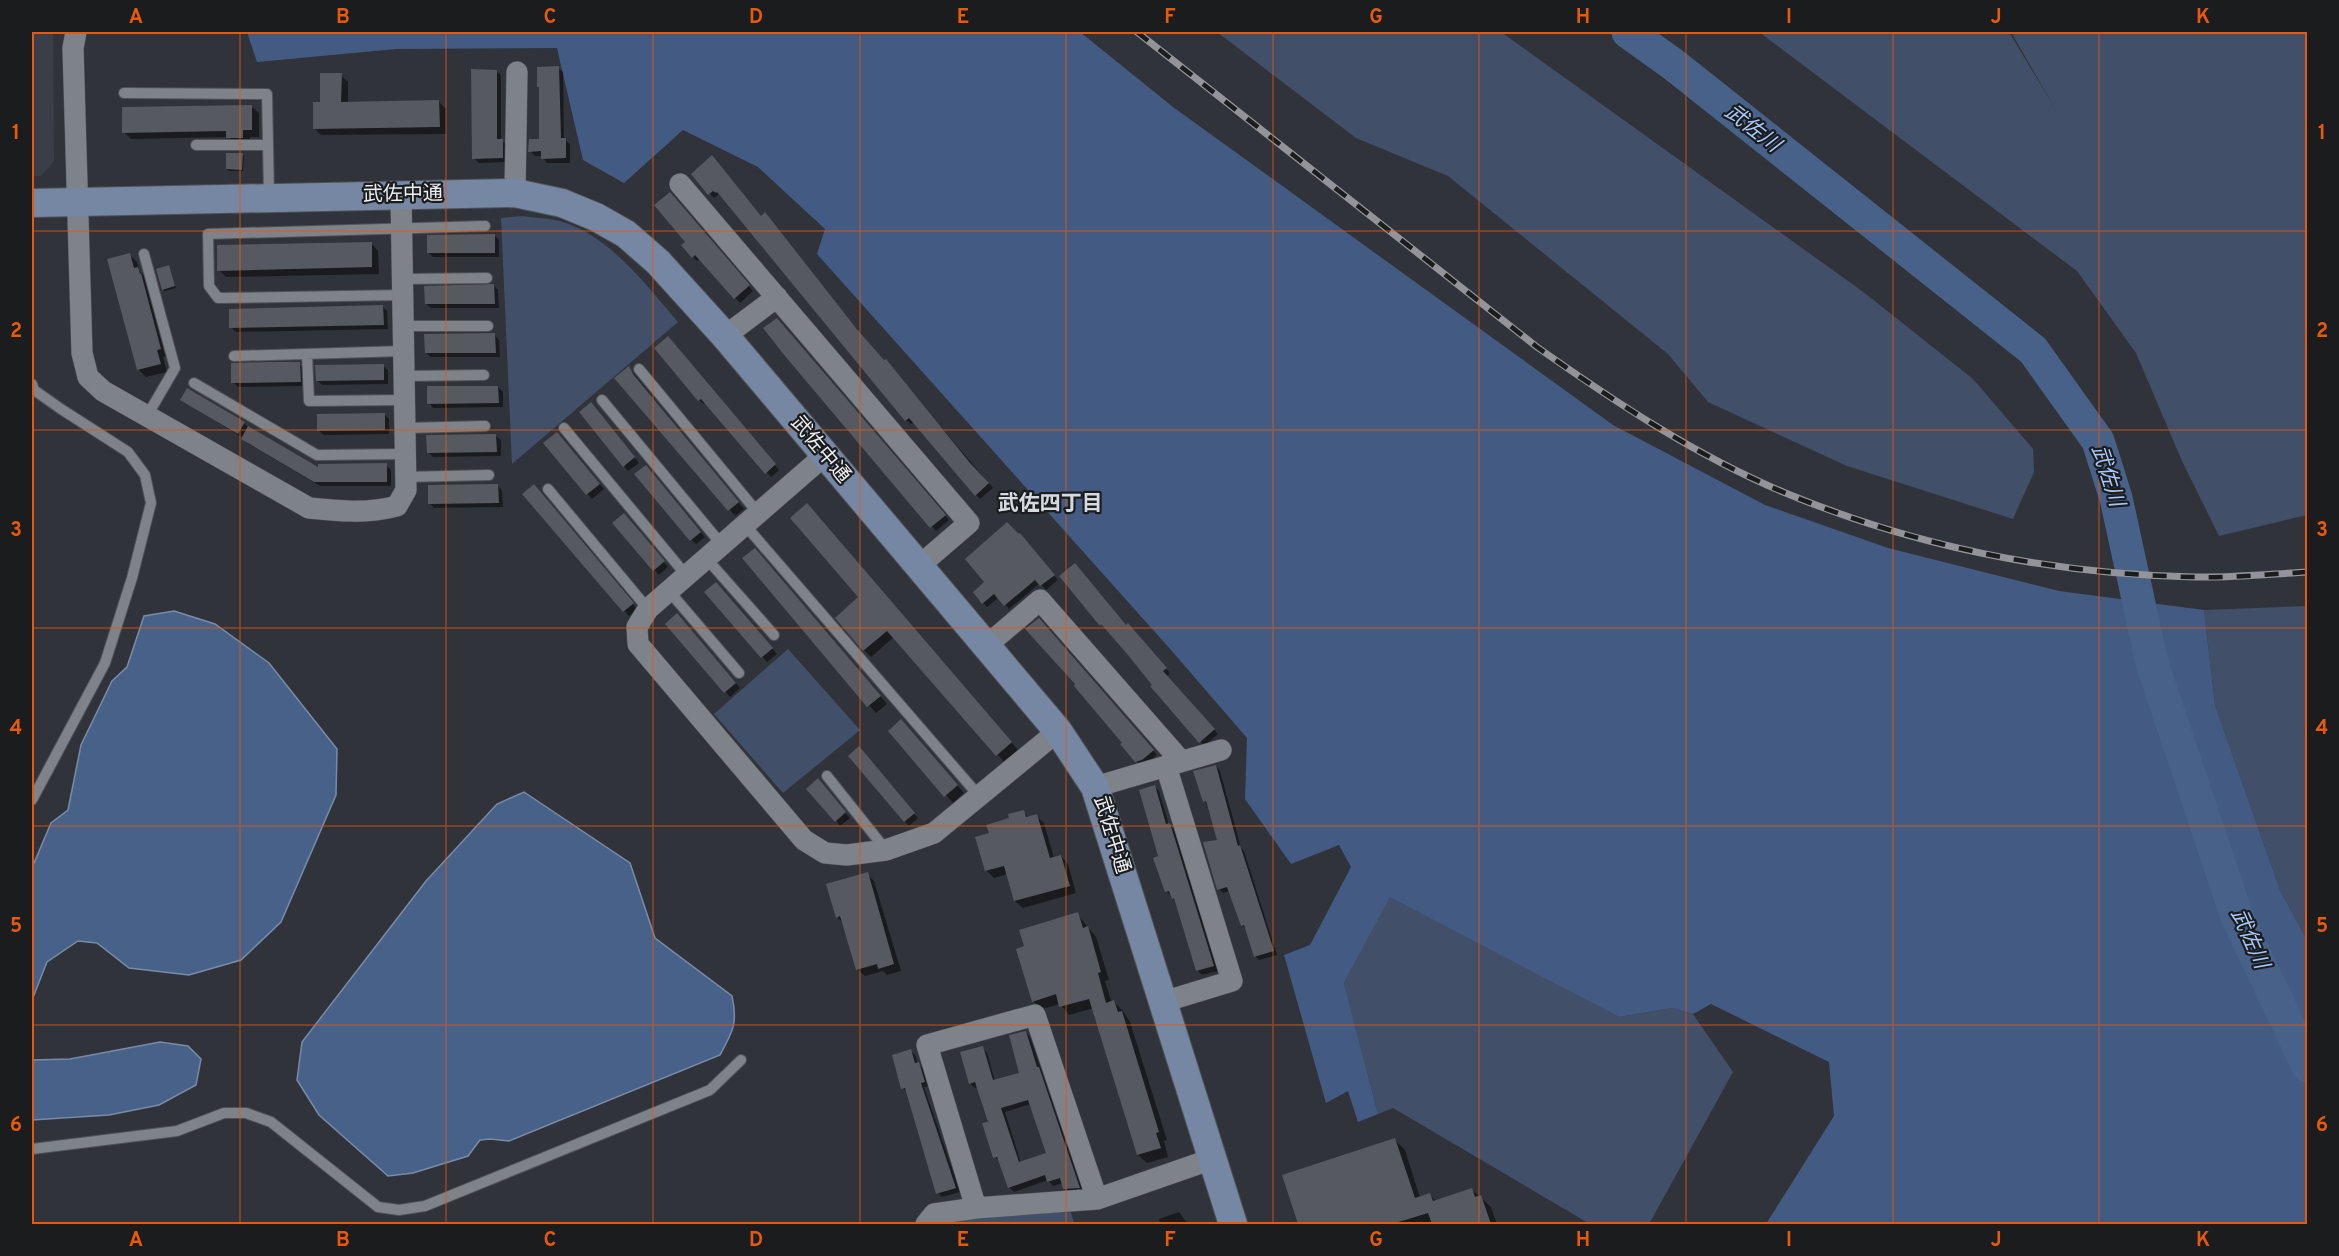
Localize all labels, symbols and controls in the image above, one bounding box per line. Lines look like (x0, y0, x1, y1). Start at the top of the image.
text: A (129, 5, 143, 31)
text: B (336, 5, 350, 31)
text: C (544, 5, 556, 31)
text: D (749, 5, 763, 31)
text: E (957, 5, 969, 31)
text: F (1164, 5, 1176, 31)
text: G (1369, 5, 1383, 31)
text: H (1576, 5, 1590, 31)
text: I (1786, 5, 1792, 31)
text: J (1990, 5, 2002, 31)
text: K (2196, 5, 2210, 31)
water label: 武佐川 (1719, 99, 1787, 160)
text: 1 (12, 121, 20, 147)
text: 1 (2318, 121, 2326, 147)
street label: 武佐中通 (363, 181, 443, 209)
text: 2 (10, 319, 22, 345)
text: 2 (2316, 319, 2328, 345)
street label: 武佐中通 (784, 411, 856, 489)
water label: 武佐川 (2084, 442, 2130, 512)
district label: 武佐四丁目 (998, 491, 1103, 518)
text: 3 (10, 518, 22, 544)
text: 3 (2316, 518, 2328, 544)
text: 4 (10, 716, 22, 742)
text: 4 (2316, 716, 2328, 742)
street label: 武佐中通 (1087, 793, 1135, 877)
water label: 武佐川 (2224, 905, 2275, 975)
text: 5 (10, 914, 22, 940)
text: 5 (2316, 914, 2328, 940)
text: 6 (10, 1113, 22, 1139)
text: 6 (2316, 1113, 2328, 1139)
text: A (129, 1228, 143, 1254)
text: B (336, 1228, 350, 1254)
text: C (544, 1228, 556, 1254)
text: D (749, 1228, 763, 1254)
text: E (957, 1228, 969, 1254)
text: F (1164, 1228, 1176, 1254)
text: G (1369, 1228, 1383, 1254)
text: H (1576, 1228, 1590, 1254)
text: I (1786, 1228, 1792, 1254)
text: J (1990, 1228, 2002, 1254)
text: K (2196, 1228, 2210, 1254)

